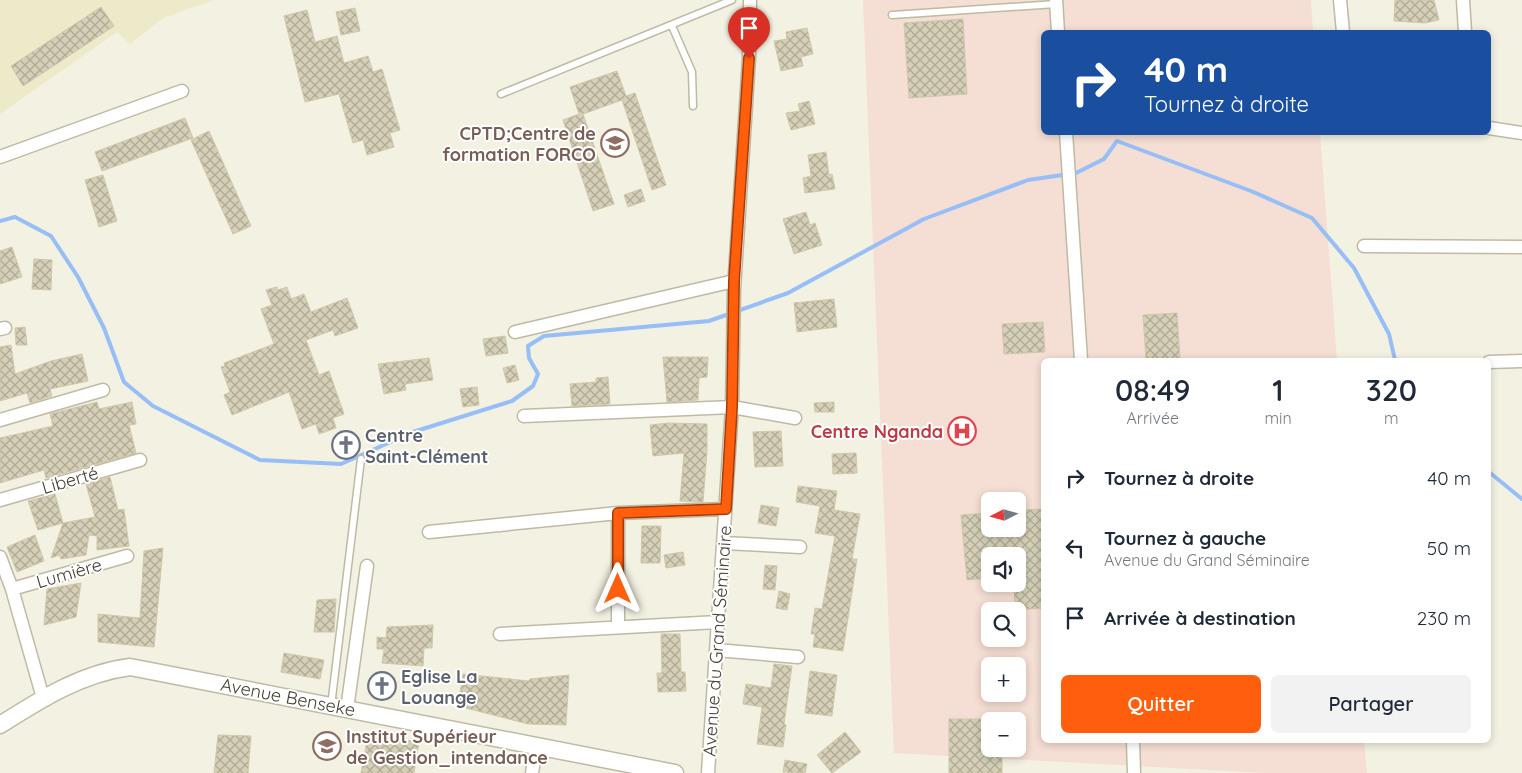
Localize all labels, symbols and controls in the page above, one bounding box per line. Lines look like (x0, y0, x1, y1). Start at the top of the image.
pin (728, 7, 770, 58)
icon: arrive (735, 14, 763, 42)
text: 40 m (1144, 47, 1228, 91)
icon: right (1061, 50, 1126, 115)
text: Tournez à droite (1144, 90, 1309, 118)
place label: CPTD;Centre de formation FORCO (442, 122, 596, 166)
school or university icon: CPTD;Centre de formation FORCO (600, 128, 630, 158)
text: 08:49 (1115, 371, 1190, 409)
text: 1 (1272, 371, 1284, 409)
text: 320 (1366, 371, 1417, 409)
text: Arrivée (1126, 408, 1179, 428)
text: min (1264, 408, 1292, 428)
text: m (1384, 408, 1399, 428)
hospital icon: Centre Nganda (947, 416, 977, 446)
place label: Centre Nganda (811, 420, 943, 443)
place label: Centre Saint-Clément (365, 424, 488, 468)
church icon: Centre Saint-Clément (331, 430, 361, 460)
street label: Liberté (39, 461, 101, 499)
icon: right (1061, 464, 1089, 492)
text: Tournez à droite (1104, 466, 1254, 490)
text: 40 m (1427, 466, 1471, 490)
north arrow (981, 492, 1026, 538)
map controls (981, 492, 1026, 757)
street label: Avenue du Grand Séminaire (697, 525, 737, 757)
text: Tournez à gauche (1104, 526, 1266, 550)
icon: left (1061, 534, 1089, 562)
text: 50 m (1427, 536, 1471, 560)
button: sound (981, 547, 1026, 592)
text: Avenue du Grand Séminaire (1104, 550, 1310, 570)
street label: Lumière (34, 553, 104, 593)
position arrow (591, 562, 643, 614)
button: search (981, 602, 1026, 647)
icon: arrive (1061, 604, 1089, 632)
text: Arrivée à destination (1104, 606, 1296, 630)
text: 230 m (1417, 606, 1471, 630)
button: + (981, 657, 1026, 702)
place label: Eglise La Louange (401, 665, 477, 709)
church icon: Eglise La Louange (367, 671, 397, 701)
street label: Avenue Benseke (219, 673, 357, 721)
button: Quitter (1061, 675, 1261, 733)
button: Partager (1271, 675, 1471, 733)
button: − (981, 712, 1026, 757)
place label: Institut Supérieur de Gestion_intendance (346, 725, 548, 769)
school or university icon: Institut Supérieur de Gestion_intendance (312, 731, 342, 761)

